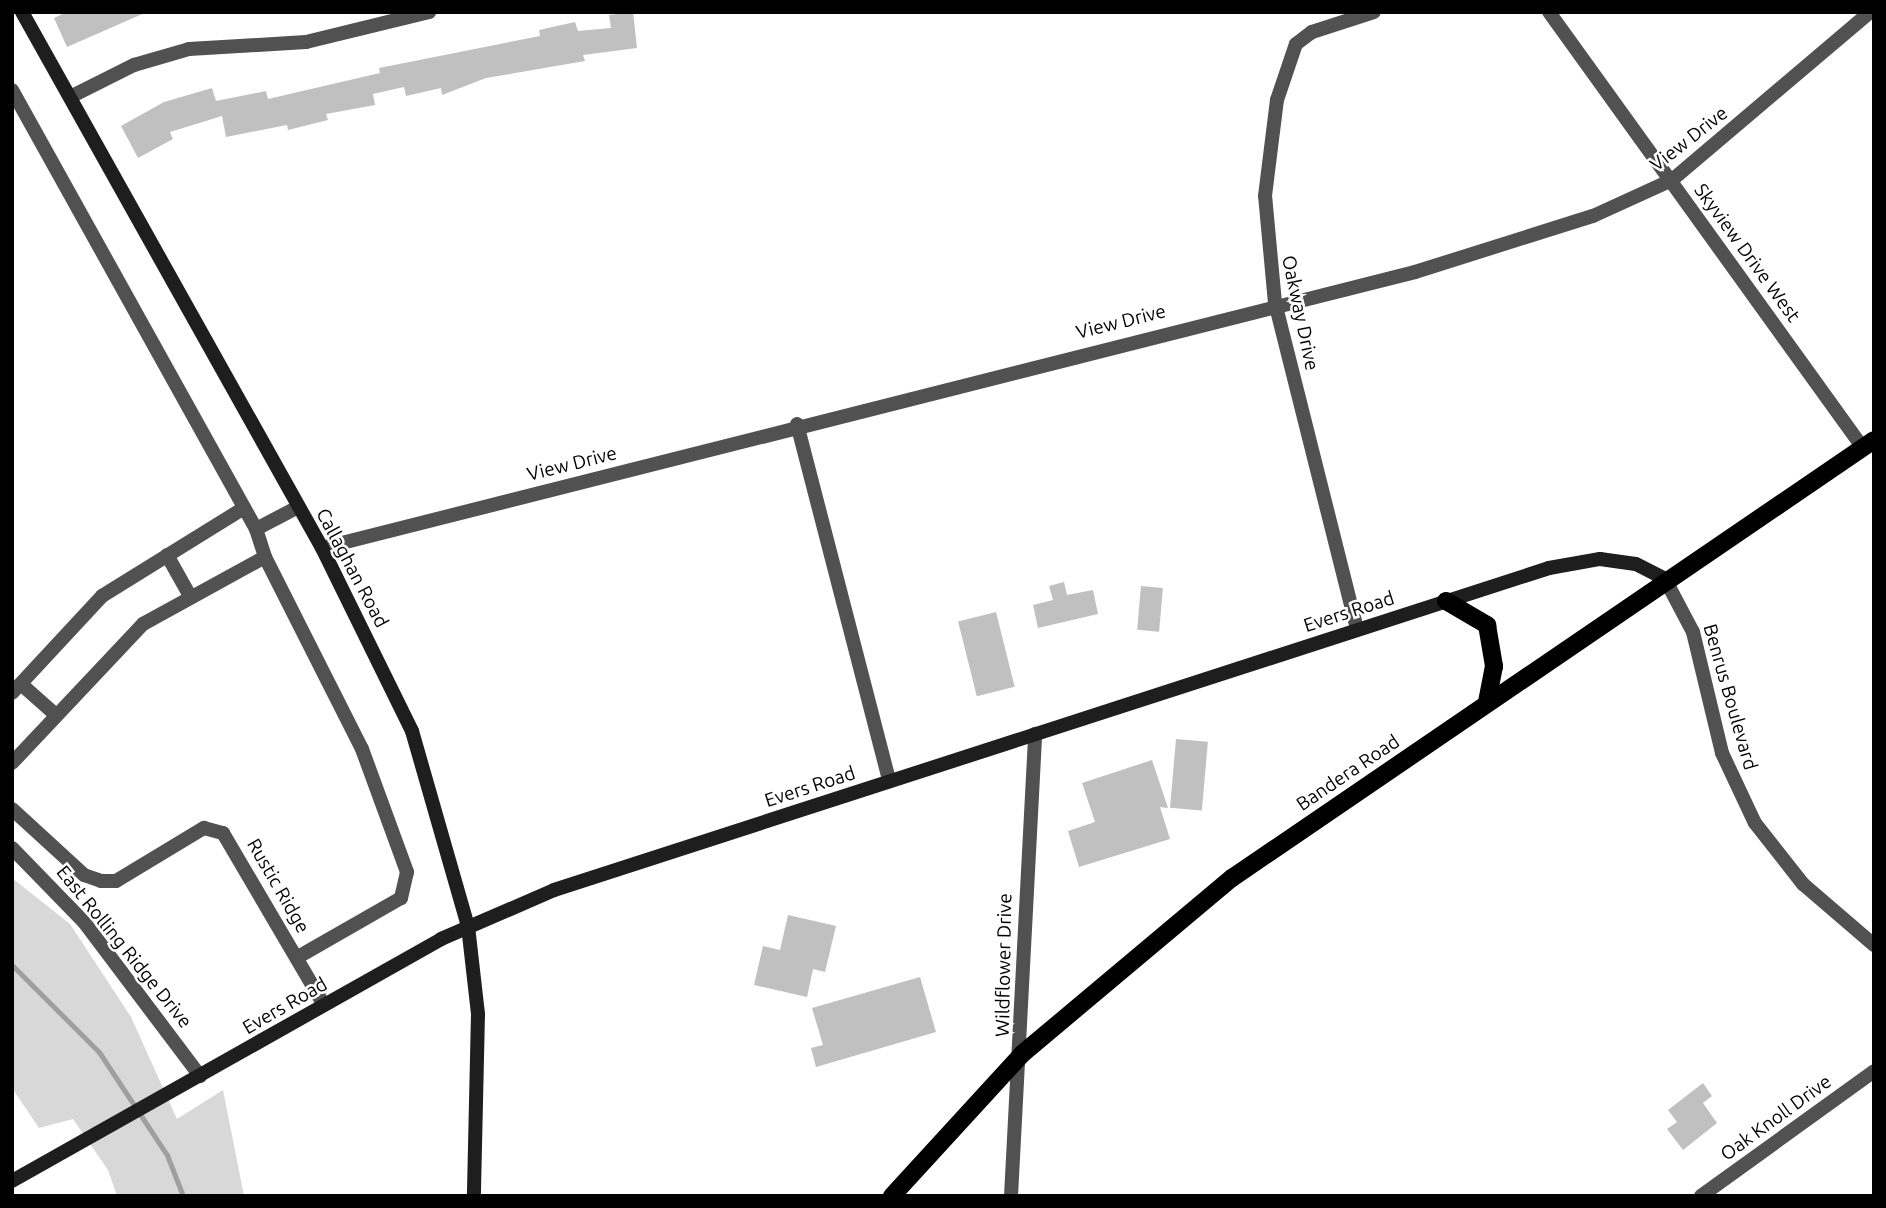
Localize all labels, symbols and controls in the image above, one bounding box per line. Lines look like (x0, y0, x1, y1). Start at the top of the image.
street label: View Drive (1646, 102, 1732, 176)
street label: Skyview Drive West (1689, 179, 1805, 327)
street label: Oakway Drive (1277, 253, 1323, 373)
street label: View Drive (1074, 300, 1168, 344)
street label: View Drive (525, 442, 619, 486)
street label: Callaghan Road (311, 504, 393, 632)
street label: Evers Road (1301, 587, 1397, 637)
street label: Benrus Boulevard (1698, 621, 1762, 773)
street label: Bandera Road (1292, 730, 1404, 816)
street label: Evers Road (762, 762, 858, 812)
street label: Rustic Ridge (242, 835, 314, 937)
street label: East Rolling Ridge Drive (51, 861, 197, 1033)
street label: Wildflower Drive (991, 893, 1017, 1037)
street label: Evers Road (239, 973, 331, 1039)
street label: Oak Knoll Drive (1716, 1070, 1836, 1166)

